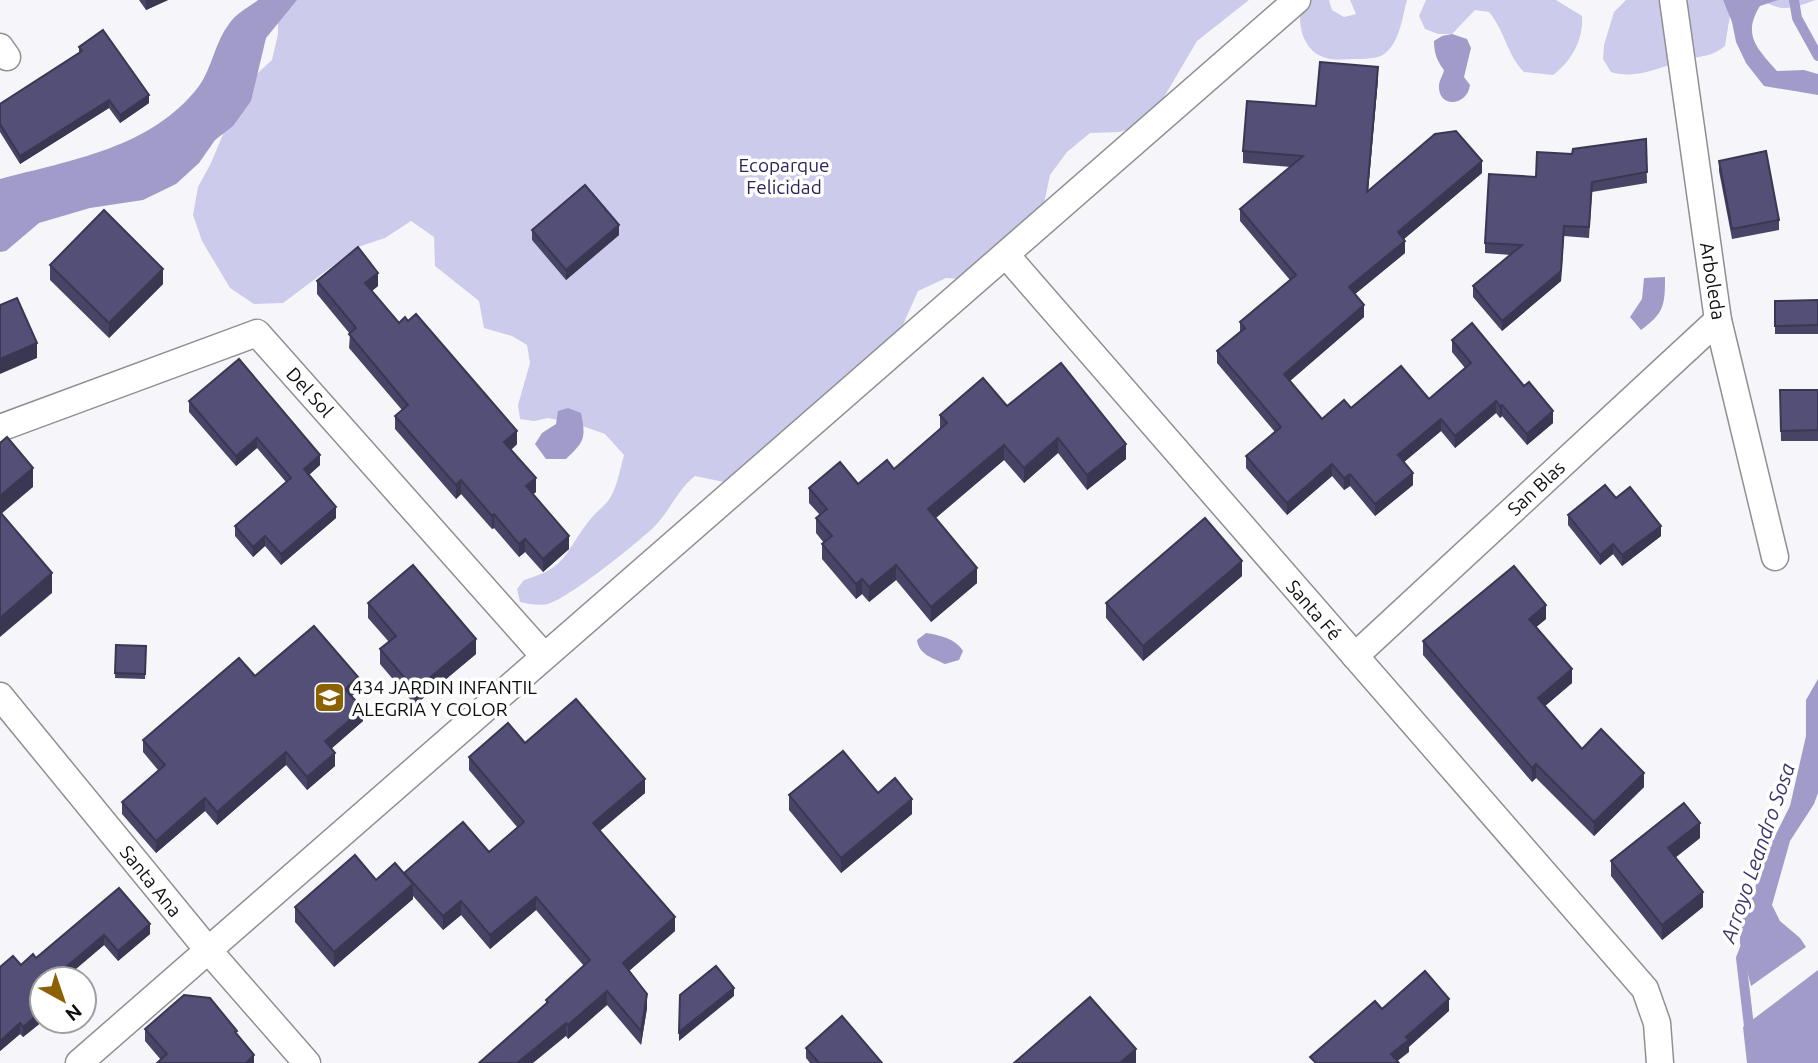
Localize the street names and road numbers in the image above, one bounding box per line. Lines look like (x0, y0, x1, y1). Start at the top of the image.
street label: Arboleda (1696, 241, 1730, 321)
street label: Del Sol (282, 363, 338, 421)
street label: San Blas (1503, 456, 1569, 520)
street label: Santa Fé (1282, 575, 1346, 645)
street label: Santa Ana (116, 841, 186, 921)

